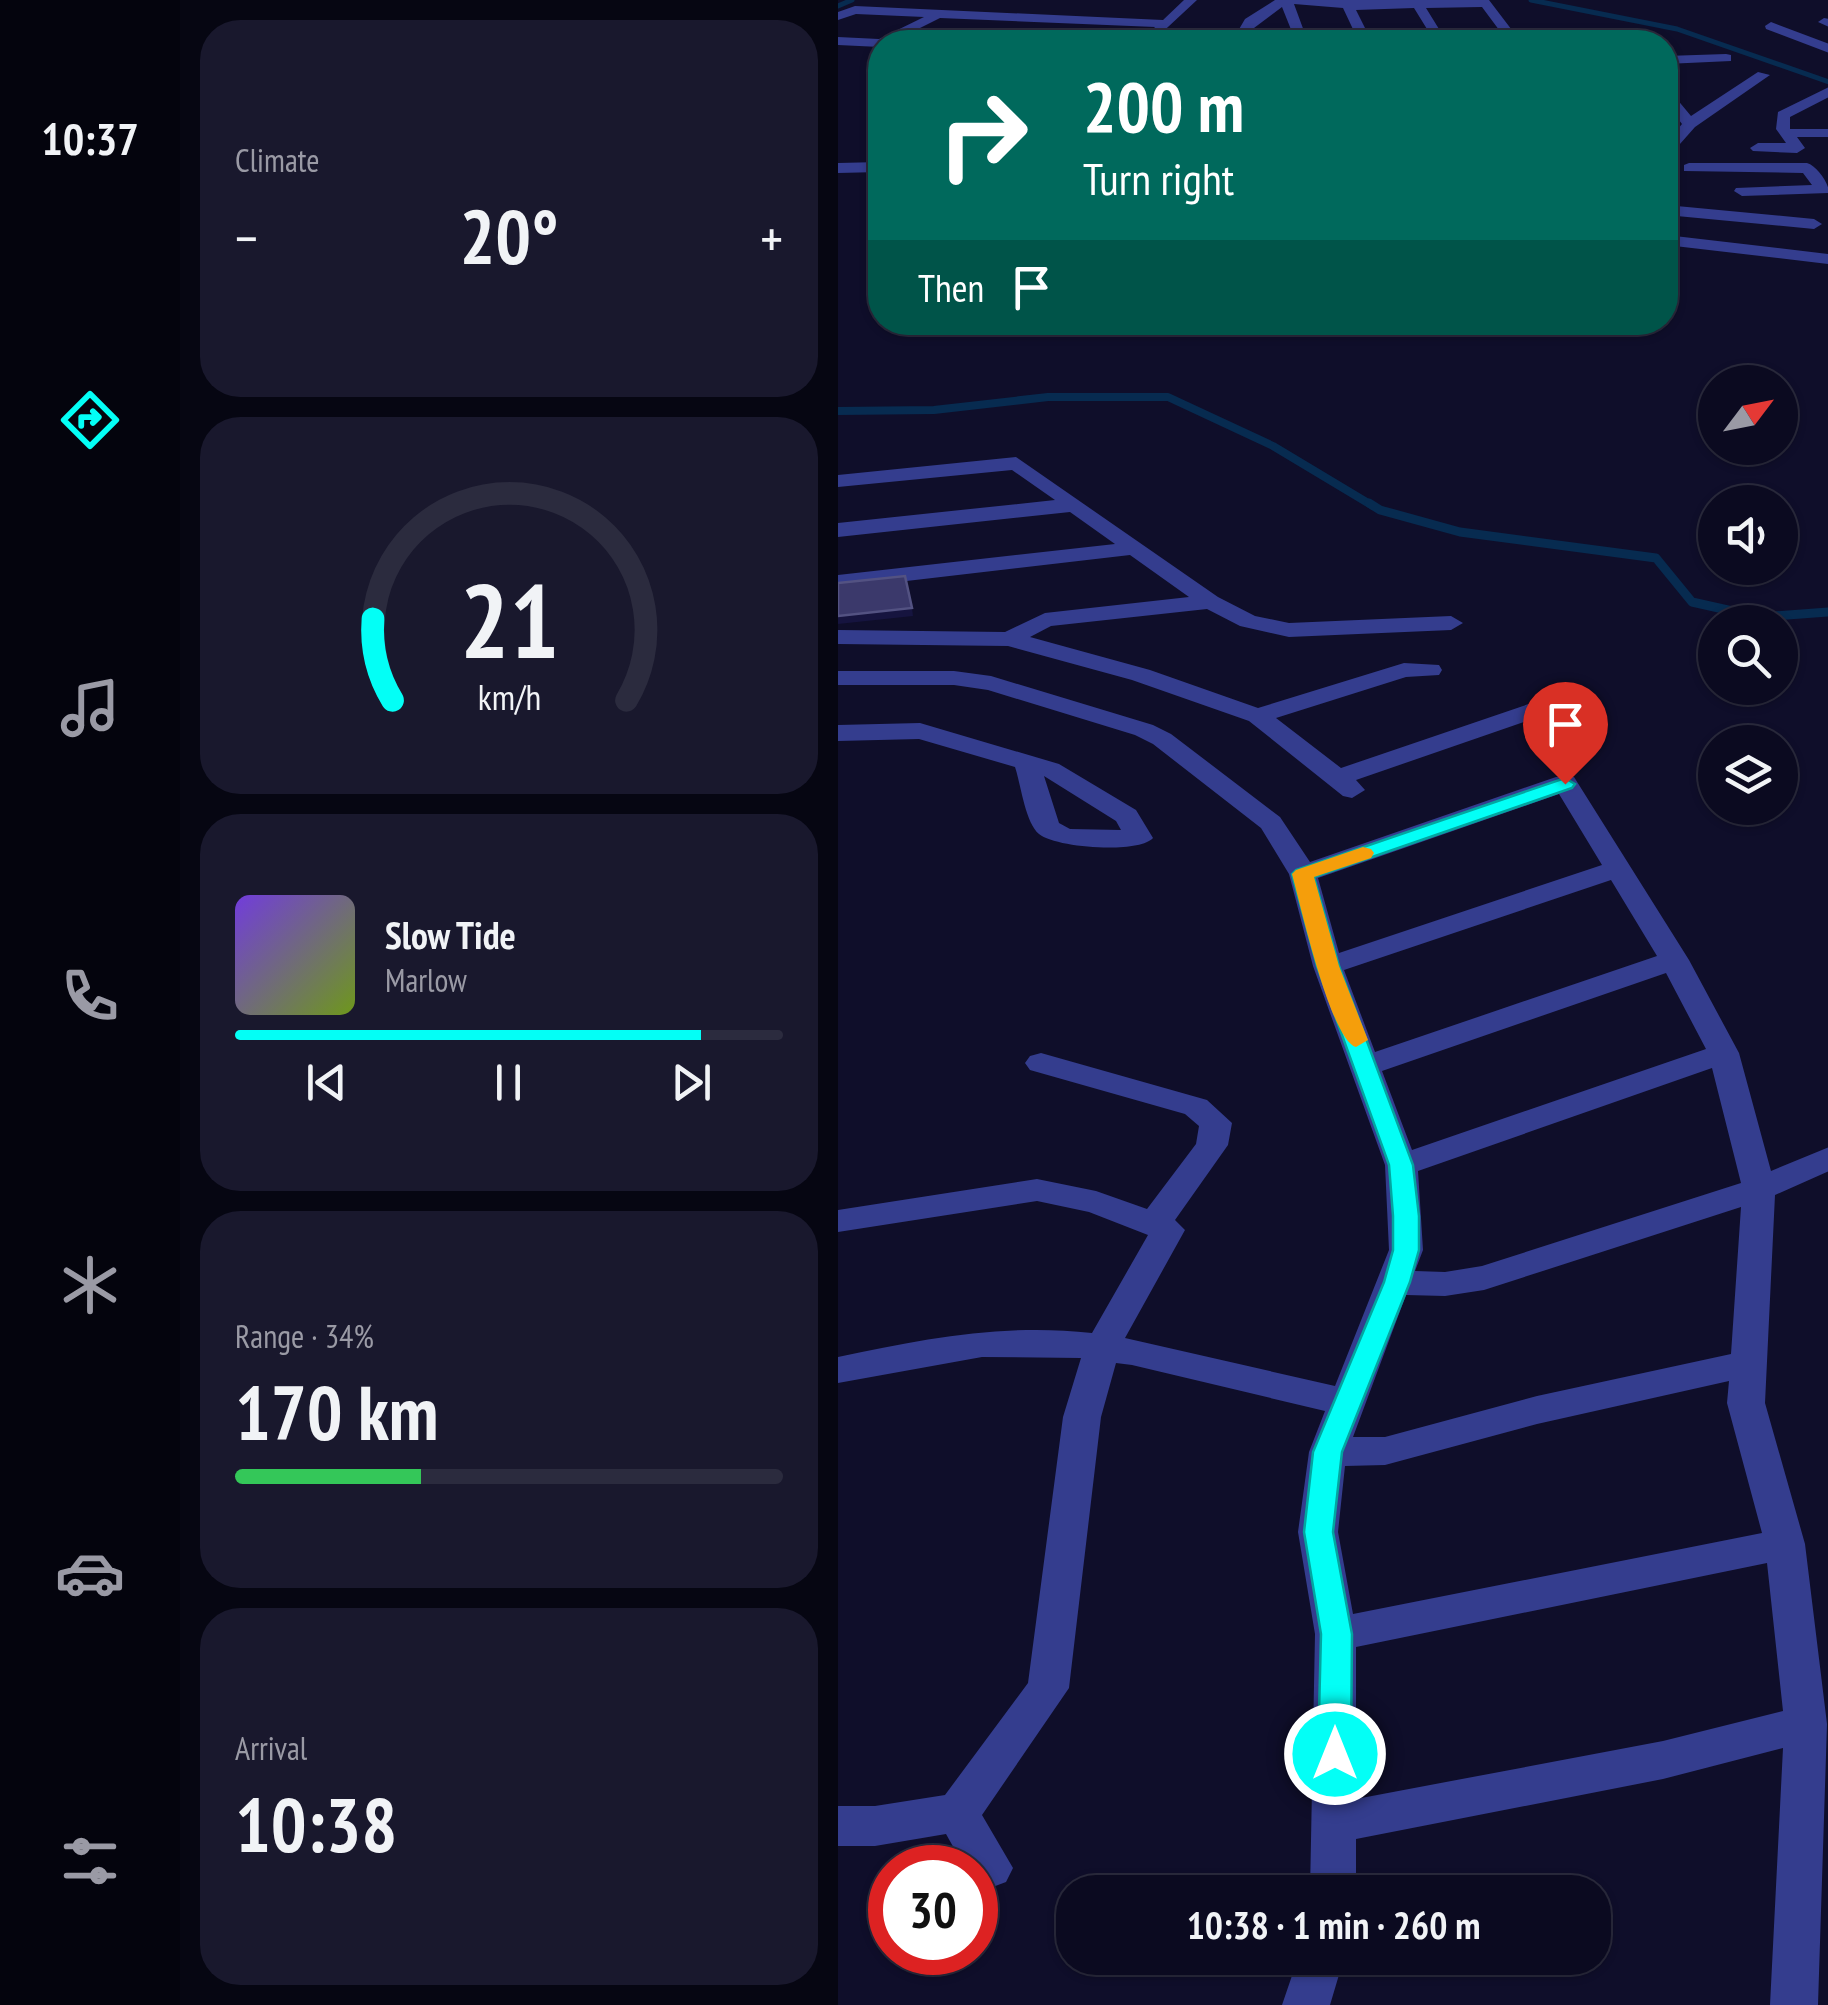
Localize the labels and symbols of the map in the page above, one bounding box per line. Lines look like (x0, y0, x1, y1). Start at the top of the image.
north arrow (1698, 365, 1798, 465)
pin (1523, 682, 1608, 785)
position arrow (1283, 1702, 1387, 1806)
speed limit sign: 30 (868, 1845, 998, 1975)

